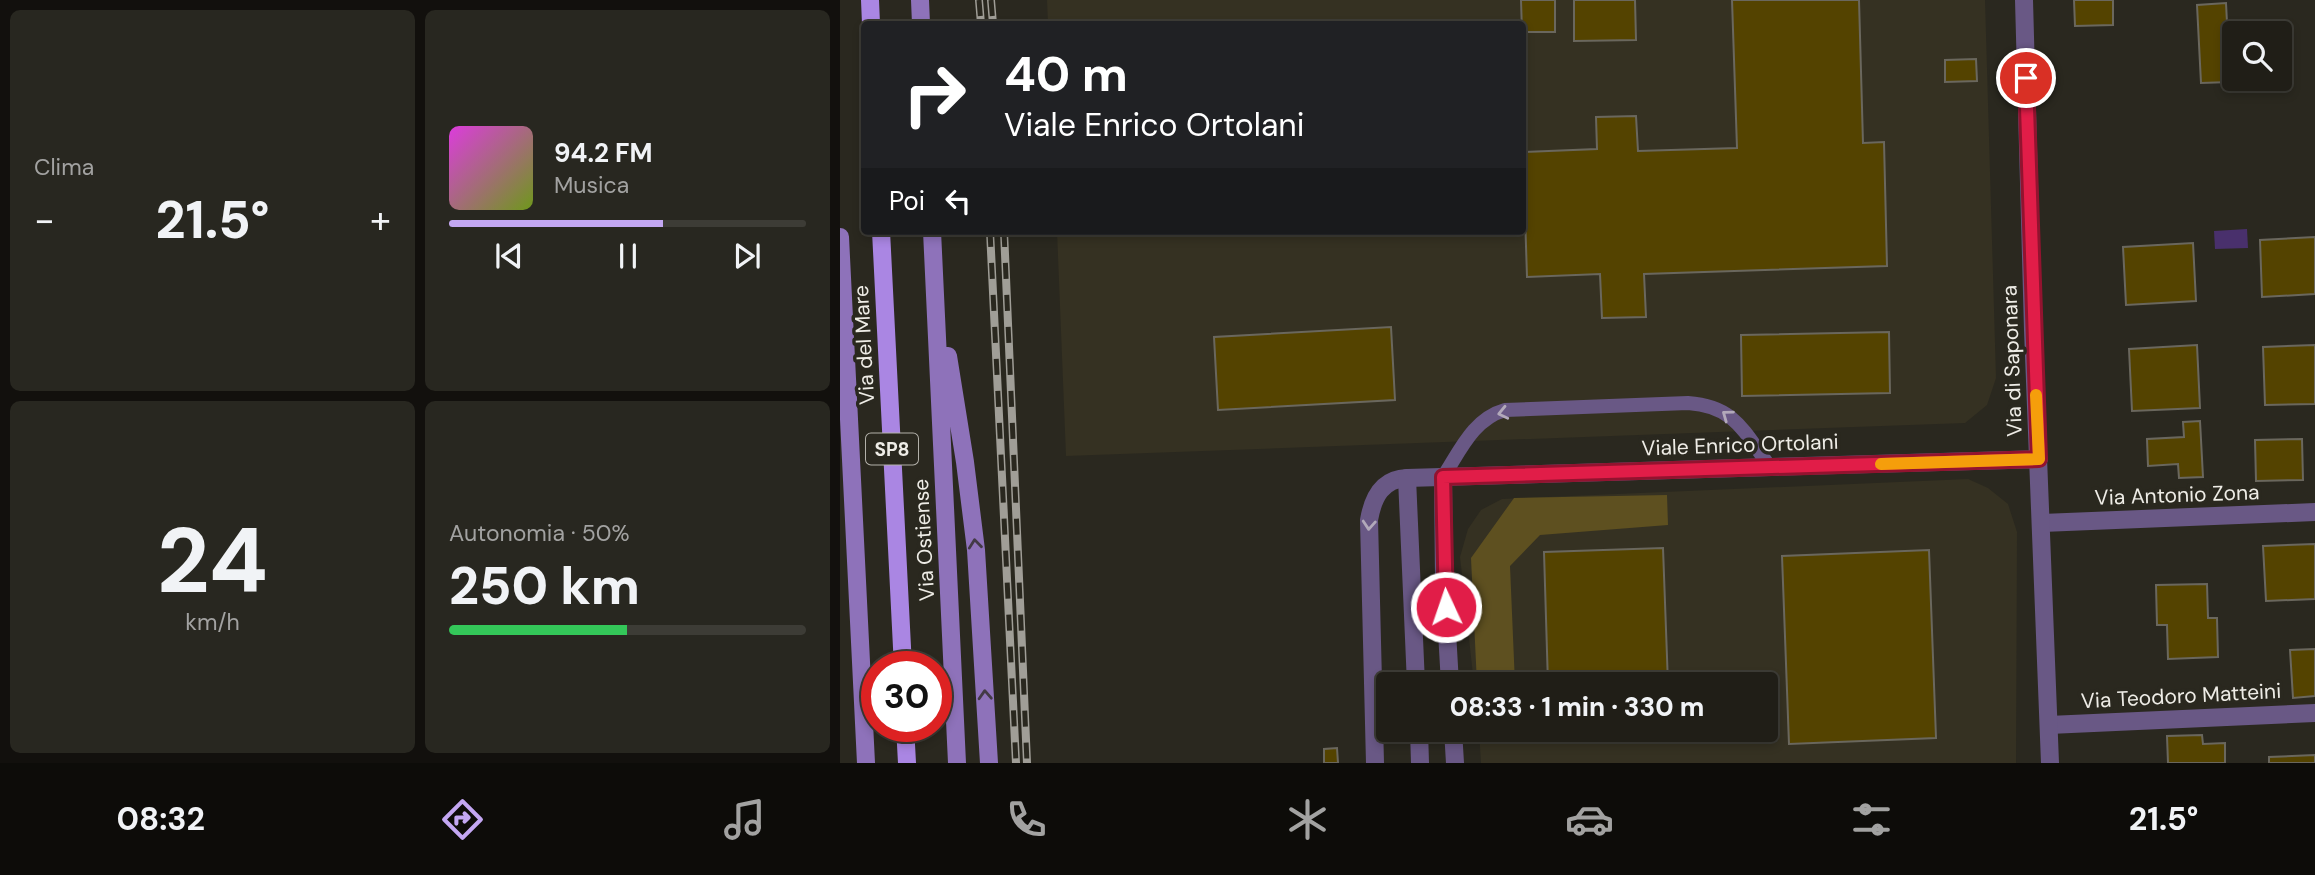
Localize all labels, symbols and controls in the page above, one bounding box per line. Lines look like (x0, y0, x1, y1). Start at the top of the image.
map controls (2222, 21, 2292, 91)
button: search (2222, 21, 2292, 91)
text: 40 m (1004, 42, 1128, 106)
pin (1996, 48, 2056, 108)
icon: right (889, 49, 980, 140)
icon: arrive (2007, 59, 2045, 97)
text: Viale Enrico Ortolani (1004, 104, 1304, 146)
text: 94.2 FM (554, 136, 653, 170)
text: Clima (34, 152, 94, 182)
text: Musica (554, 170, 629, 200)
icon: left (939, 182, 977, 220)
text: Poi (889, 184, 925, 218)
text: 21.5° (155, 186, 270, 254)
text: − (34, 195, 55, 245)
text: + (370, 195, 391, 245)
icon: previous (490, 237, 528, 275)
icon: pause (609, 237, 647, 275)
icon: next (728, 237, 766, 275)
street label: Via del Mare (847, 284, 881, 406)
street label: Via di Saponara (1995, 285, 2029, 437)
one-way arrow (1497, 404, 1509, 419)
one-way arrow (1722, 411, 1734, 423)
street label: Viale Enrico Ortolani (1641, 428, 1839, 462)
road number: SP8 (866, 433, 918, 464)
street label: Via Ostiense (907, 478, 941, 602)
street label: Via Antonio Zona (2094, 478, 2260, 512)
text: 24 (157, 502, 268, 620)
text: Autonomia · 50% (449, 518, 630, 548)
one-way arrow (1362, 520, 1377, 531)
one-way arrow (968, 538, 983, 549)
text: 250 km (449, 552, 640, 620)
position arrow (1409, 570, 1483, 644)
text: km/h (185, 607, 240, 637)
speed limit sign: 30 (861, 651, 952, 742)
street label: Via Teodoro Matteini (2080, 677, 2282, 715)
one-way arrow (978, 689, 993, 700)
text: 08:33 · 1 min · 330 m (1450, 690, 1704, 724)
icon: directions (438, 795, 487, 844)
icon: music (720, 795, 769, 844)
icon: phone (1002, 795, 1051, 844)
icon: climate (1283, 795, 1332, 844)
icon: car (1565, 795, 1614, 844)
icon: filters (1847, 795, 1896, 844)
text: 08:32 (116, 798, 205, 840)
text: 21.5° (2129, 798, 2198, 840)

